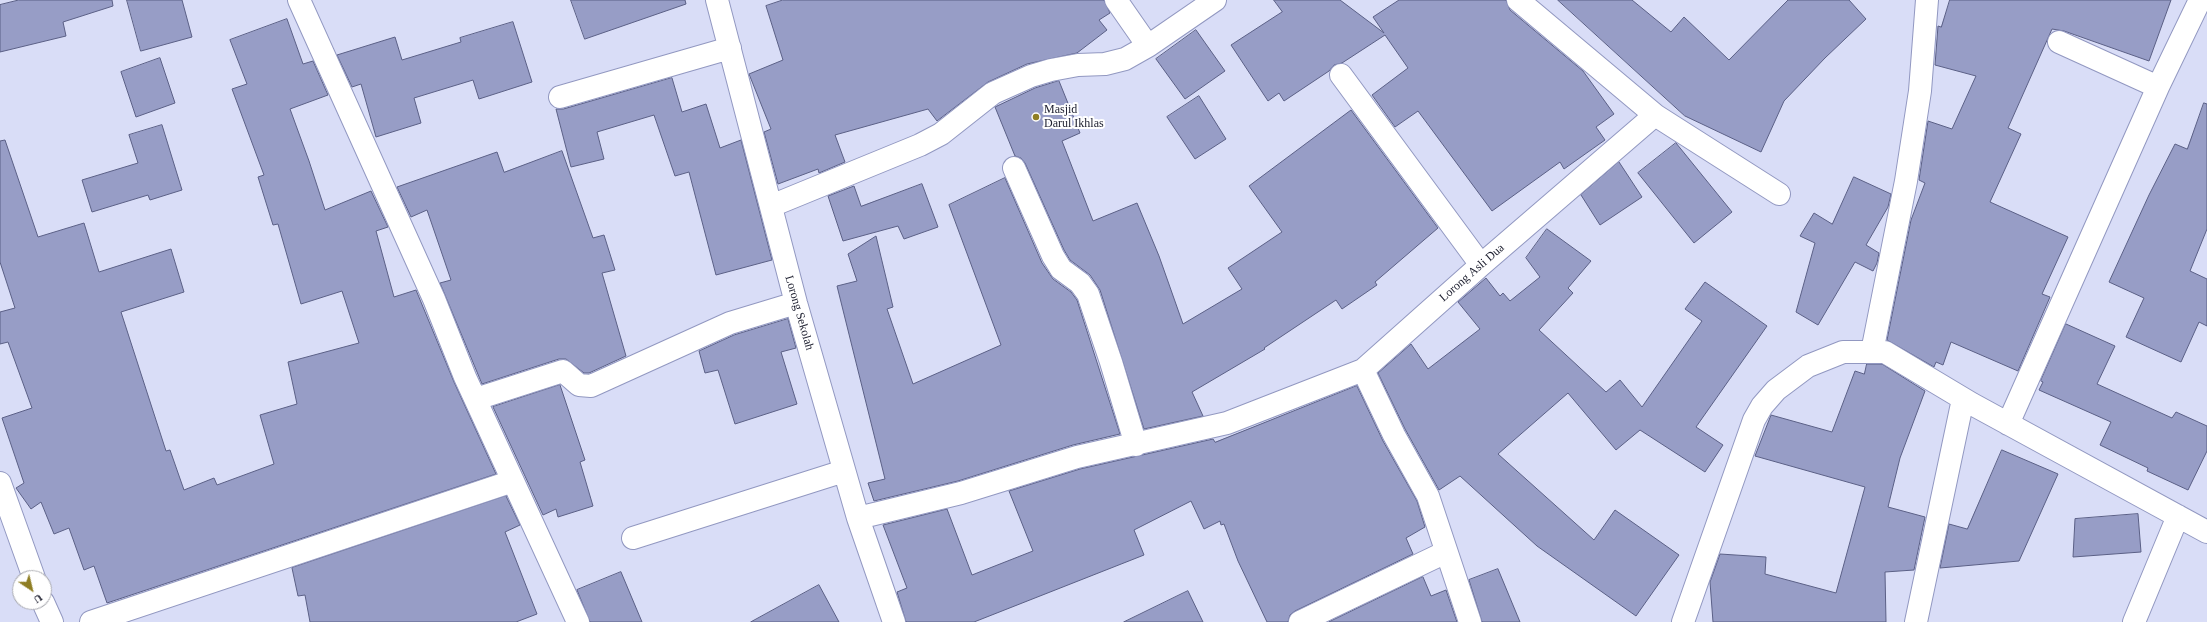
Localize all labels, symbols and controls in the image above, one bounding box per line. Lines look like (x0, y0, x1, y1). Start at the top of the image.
place label: Masjid Darul Ikhlas (1044, 103, 1104, 131)
marker: Masjid Darul Ikhlas (1031, 112, 1041, 122)
street label: Lorong Asli Dua (1437, 241, 1507, 305)
street label: Lorong Sekolah (781, 274, 817, 352)
north arrow (12, 570, 52, 610)
text: U (32, 592, 45, 606)

